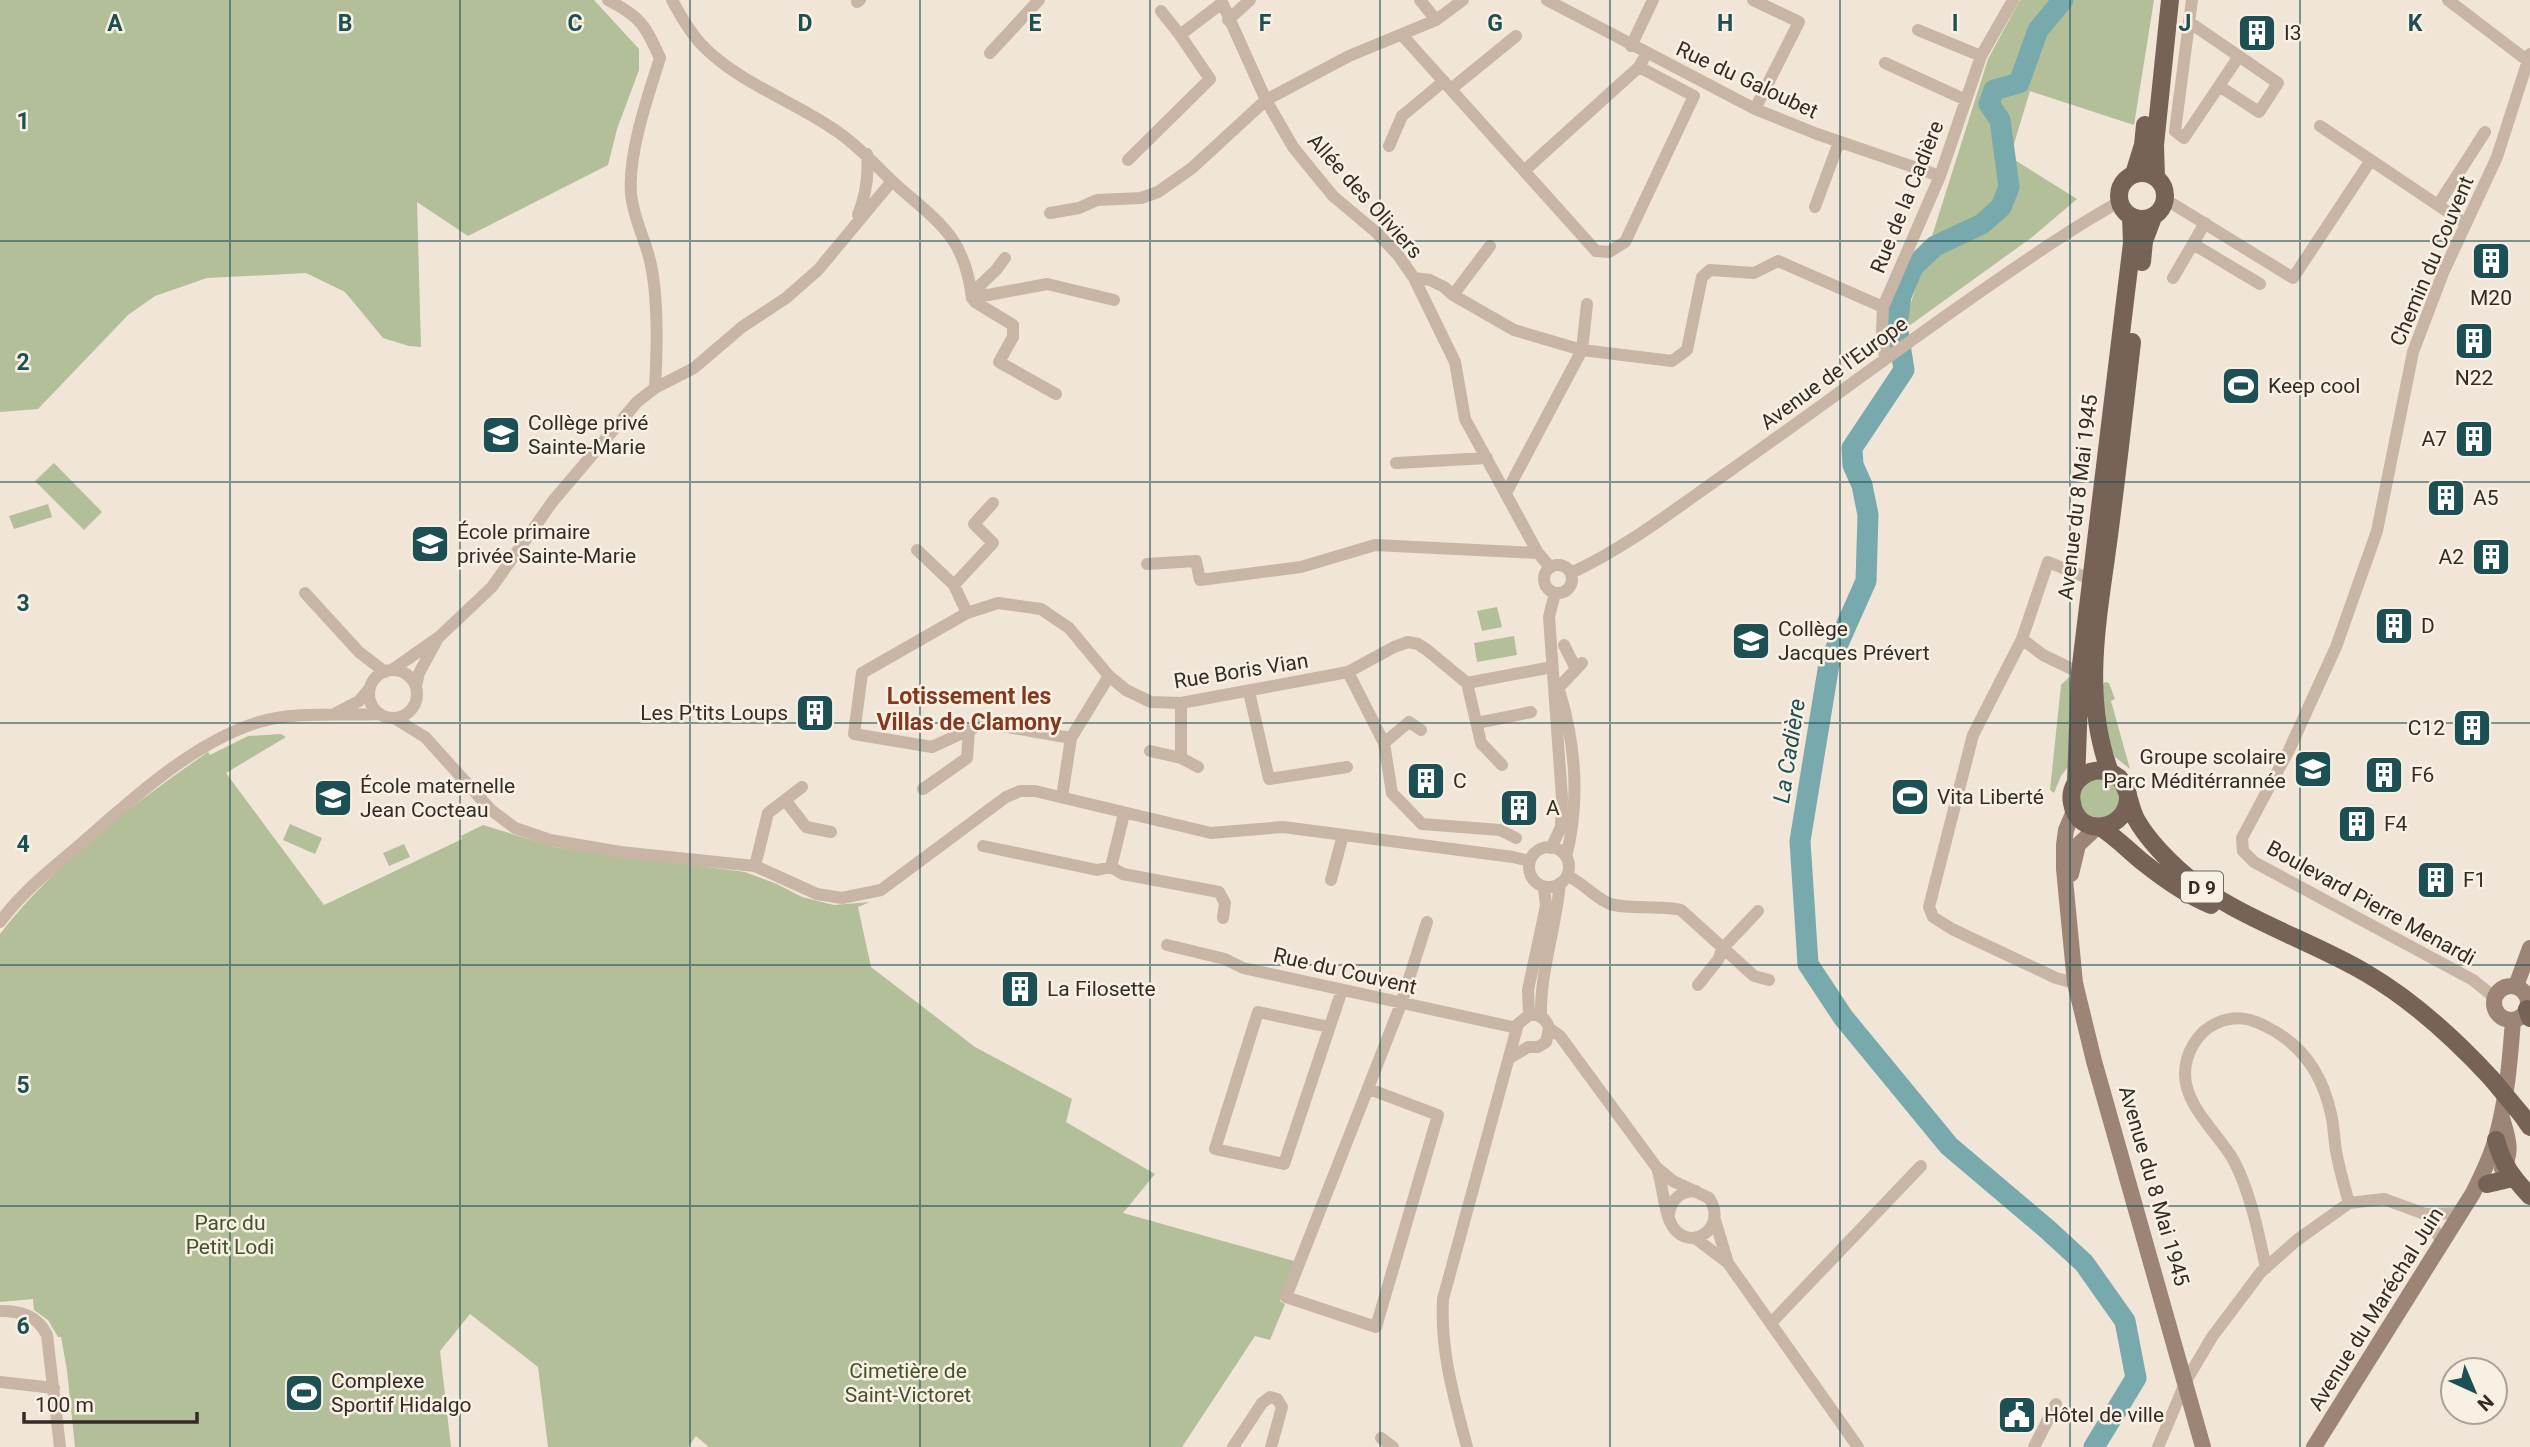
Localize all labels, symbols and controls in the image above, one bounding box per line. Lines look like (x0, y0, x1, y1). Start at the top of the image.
text: A (107, 10, 123, 37)
text: B (338, 10, 352, 37)
text: C (567, 10, 583, 37)
text: D (798, 10, 812, 37)
text: E (1029, 10, 1042, 37)
text: F (1259, 10, 1272, 37)
text: G (1487, 10, 1503, 37)
text: H (1717, 10, 1733, 37)
text: I (1952, 10, 1958, 37)
text: J (2179, 10, 2191, 37)
text: K (2408, 10, 2423, 37)
building icon: I3 (2236, 12, 2278, 54)
place label: I3 (2284, 21, 2302, 45)
street label: Rue du Galoubet (1672, 37, 1822, 123)
text: 1 (16, 108, 30, 135)
street label: Rue de la Cadière (1866, 117, 1948, 277)
street label: Allée des Oliviers (1303, 129, 1427, 263)
street label: Chemin du Couvent (2385, 172, 2479, 350)
building icon: M20 (2470, 240, 2512, 282)
place label: M20 (2470, 286, 2512, 310)
street label: Avenue de l'Europe (1756, 312, 1912, 434)
building icon: N22 (2453, 320, 2495, 362)
text: 2 (16, 349, 30, 376)
sports icon: Keep cool (2220, 365, 2262, 407)
place label: N22 (2455, 366, 2493, 390)
place label: Keep cool (2268, 374, 2360, 398)
street label: Avenue du 8 Mai 1945 (2053, 393, 2103, 601)
place label: Collège privé Sainte-Marie (528, 411, 648, 459)
school or university icon: Collège privé Sainte-Marie (480, 414, 522, 456)
building icon: A7 (2453, 418, 2495, 460)
place label: A7 (2421, 427, 2447, 451)
building icon: A5 (2425, 477, 2467, 519)
place label: A5 (2473, 486, 2499, 510)
place label: École primaire privée Sainte-Marie (457, 520, 636, 568)
school or university icon: École primaire privée Sainte-Marie (409, 523, 451, 565)
building icon: A2 (2470, 536, 2512, 578)
place label: A2 (2438, 545, 2464, 569)
text: 3 (16, 590, 30, 617)
building icon: D (2373, 605, 2415, 647)
place label: D (2421, 614, 2435, 638)
place label: Collège Jacques Prévert (1778, 617, 1930, 665)
school or university icon: Collège Jacques Prévert (1730, 620, 1772, 662)
street label: Rue Boris Vian (1172, 649, 1310, 693)
district label: Lotissement les Villas de Clamony (876, 683, 1062, 736)
building icon: Les P'tits Loups (794, 692, 836, 734)
water label: La Cadière (1768, 697, 1811, 805)
place label: Les P'tits Loups (640, 701, 788, 725)
building icon: C12 (2451, 707, 2493, 749)
place label: C12 (2408, 716, 2445, 740)
place label: Groupe scolaire Parc Méditérrannée (2103, 745, 2286, 793)
school or university icon: Groupe scolaire Parc Méditérrannée (2292, 748, 2334, 790)
building icon: F6 (2363, 754, 2405, 796)
building icon: C (1405, 760, 1447, 802)
place label: F6 (2411, 763, 2434, 787)
place label: C (1453, 769, 1467, 793)
place label: École maternelle Jean Cocteau (360, 774, 515, 822)
sports icon: Vita Liberté (1889, 776, 1931, 818)
school or university icon: École maternelle Jean Cocteau (312, 777, 354, 819)
place label: Vita Liberté (1937, 785, 2044, 809)
building icon: A (1498, 787, 1540, 829)
place label: A (1546, 796, 1560, 820)
building icon: F4 (2336, 803, 2378, 845)
place label: F4 (2384, 812, 2408, 836)
text: 4 (16, 831, 30, 858)
street label: Boulevard Pierre Menardi (2263, 836, 2479, 970)
building icon: F1 (2415, 859, 2457, 901)
place label: F1 (2463, 868, 2486, 892)
road number: D 9 (2181, 872, 2223, 902)
street label: Rue du Couvent (1271, 943, 1419, 999)
building icon: La Filosette (999, 968, 1041, 1010)
place label: La Filosette (1047, 977, 1156, 1001)
text: 5 (16, 1072, 30, 1099)
street label: Avenue du 8 Mai 1945 (2114, 1083, 2194, 1289)
street label: Avenue du Maréchal Juin (2304, 1203, 2448, 1415)
park label: Parc du Petit Lodi (186, 1211, 274, 1259)
text: 6 (16, 1313, 30, 1340)
north arrow (2439, 1356, 2509, 1426)
park label: Cimetière de Saint-Victoret (845, 1359, 971, 1407)
place label: Complexe Sportif Hidalgo (331, 1369, 472, 1417)
sports icon: Complexe Sportif Hidalgo (283, 1372, 325, 1414)
scale bar (24, 1380, 198, 1424)
text: N (2473, 1390, 2498, 1416)
text: 100 m (35, 1393, 94, 1417)
public building icon: Hôtel de ville (1996, 1394, 2038, 1436)
place label: Hôtel de ville (2044, 1403, 2164, 1427)

